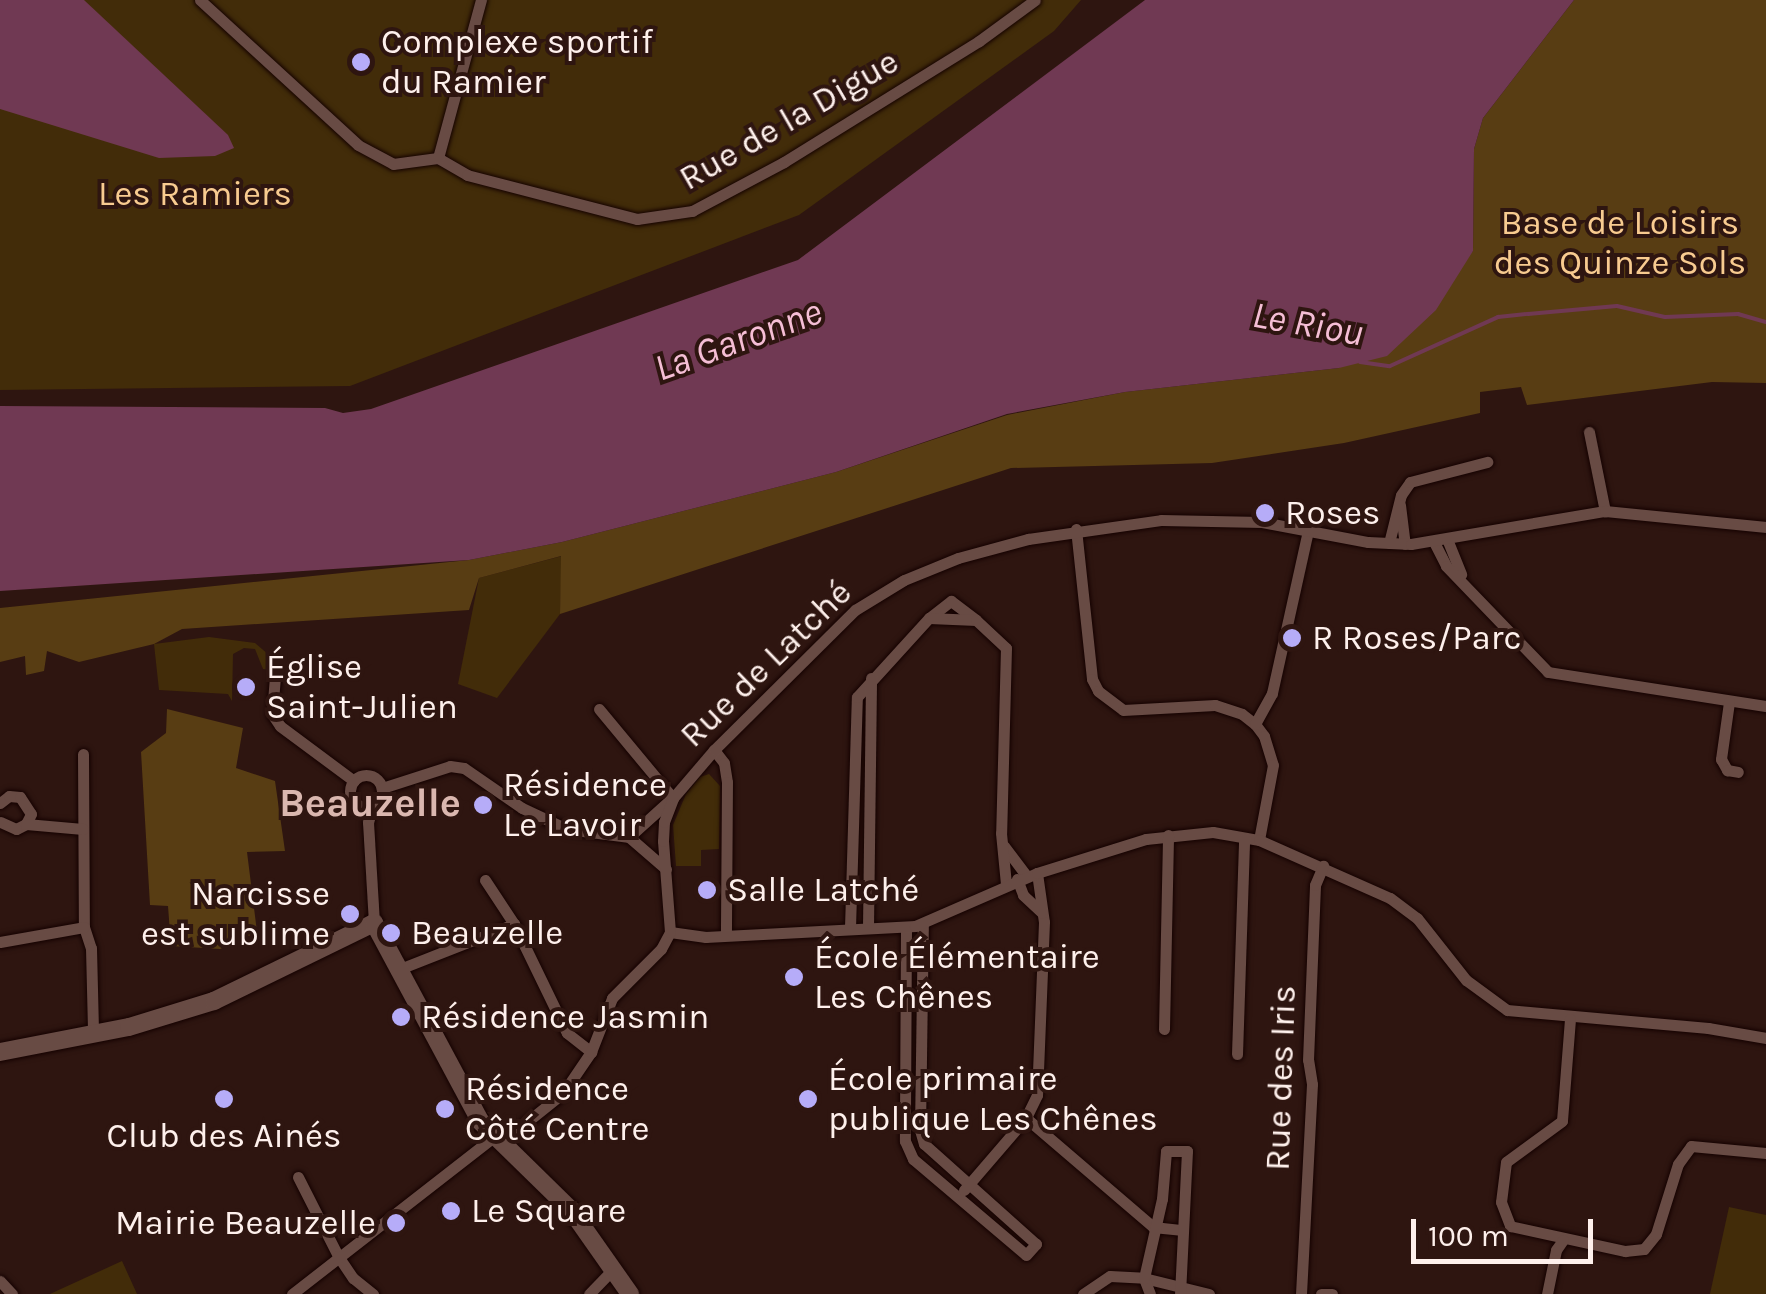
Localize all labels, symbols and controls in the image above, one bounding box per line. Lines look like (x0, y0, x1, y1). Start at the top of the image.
place label: Complexe sportif du Ramier (381, 21, 653, 103)
street label: Rue de la Digue (672, 40, 906, 200)
marker: Complexe sportif du Ramier (350, 51, 372, 73)
park label: Les Ramiers (98, 173, 292, 215)
park label: Base de Loisirs des Quinze Sols (1494, 202, 1746, 284)
water label: La Garonne (648, 289, 828, 391)
water label: Le Riou (1249, 292, 1367, 356)
place label: Roses (1285, 492, 1380, 534)
marker: Roses (1254, 502, 1276, 524)
street label: Rue de Latché (672, 572, 860, 756)
place label: R Roses/Parc (1312, 617, 1522, 659)
marker: R Roses/Parc (1281, 627, 1303, 649)
place label: Église Saint-Julien (266, 646, 458, 728)
marker: Église Saint-Julien (235, 676, 257, 698)
place label: Résidence Le Lavoir (503, 764, 667, 846)
district label: Beauzelle (279, 779, 461, 827)
marker: Résidence Le Lavoir (472, 794, 494, 816)
place label: Salle Latché (727, 869, 919, 911)
place label: Narcisse est sublime (141, 873, 330, 955)
marker: Salle Latché (696, 879, 718, 901)
marker: Narcisse est sublime (339, 903, 361, 925)
place label: Beauzelle (411, 912, 563, 954)
marker: Beauzelle (380, 922, 402, 944)
place label: École Élémentaire Les Chênes (814, 936, 1100, 1018)
marker: École Élémentaire Les Chênes (783, 966, 805, 988)
street label: Rue des Iris (1257, 985, 1305, 1171)
place label: Résidence Jasmin (421, 996, 709, 1038)
marker: Résidence Jasmin (390, 1006, 412, 1028)
place label: École primaire publique Les Chênes (828, 1058, 1158, 1140)
place label: Résidence Côté Centre (465, 1068, 649, 1150)
marker: Club des Ainés (213, 1088, 235, 1110)
marker: École primaire publique Les Chênes (797, 1088, 819, 1110)
marker: Résidence Côté Centre (434, 1098, 456, 1120)
place label: Club des Ainés (107, 1115, 341, 1157)
place label: Le Square (471, 1190, 626, 1232)
scale bar (1416, 1199, 1598, 1261)
marker: Le Square (440, 1200, 462, 1222)
place label: Mairie Beauzelle (115, 1202, 376, 1244)
marker: Mairie Beauzelle (385, 1212, 407, 1234)
text: 100 m (1428, 1218, 1509, 1254)

